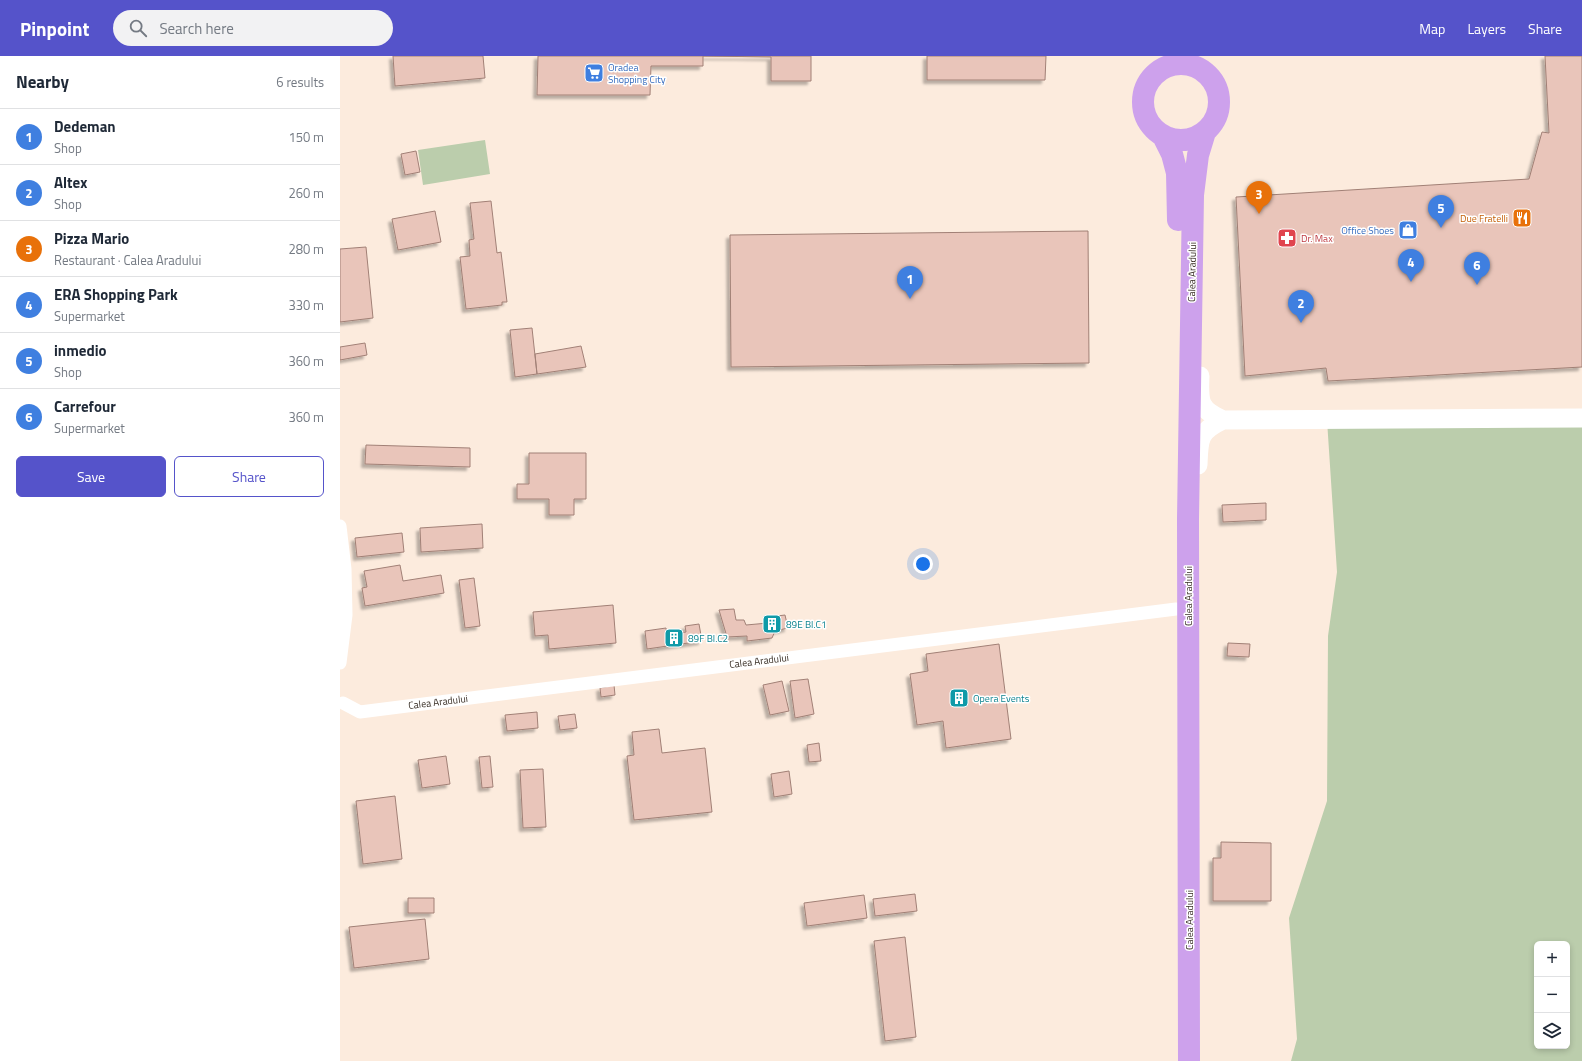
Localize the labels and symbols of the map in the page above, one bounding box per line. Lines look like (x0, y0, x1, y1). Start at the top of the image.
place label: Oradea Shopping City (608, 60, 666, 87)
supermarket icon: Oradea Shopping City (583, 62, 605, 84)
pin: 3 (1246, 181, 1272, 214)
pin: 5 (1428, 195, 1454, 228)
restaurant icon: Due Fratelli (1511, 207, 1533, 229)
place label: Due Fratelli (1460, 211, 1508, 226)
shop icon: Office Shoes (1397, 219, 1419, 241)
place label: Office Shoes (1341, 223, 1394, 238)
pharmacy icon: Dr. Max (1276, 227, 1298, 249)
place label: Dr. Max (1301, 231, 1333, 246)
street label: Calea Aradului (1184, 242, 1200, 302)
pin: 4 (1398, 249, 1424, 282)
pin: 6 (1464, 252, 1490, 285)
pin: 1 (897, 266, 923, 299)
pin: 2 (1288, 290, 1314, 323)
your location (913, 554, 933, 574)
street label: Calea Aradului (1181, 566, 1196, 626)
building icon: 89E Bl.C1 (761, 613, 783, 635)
place label: 89E Bl.C1 (786, 617, 827, 632)
building icon: 89F Bl.C2 (663, 627, 685, 649)
place label: 89F Bl.C2 (688, 631, 728, 646)
street label: Calea Aradului (728, 650, 790, 672)
building icon: Opera Events (948, 687, 970, 709)
street label: Calea Aradului (407, 691, 469, 713)
place label: Opera Events (973, 691, 1030, 706)
street label: Calea Aradului (1182, 890, 1197, 950)

